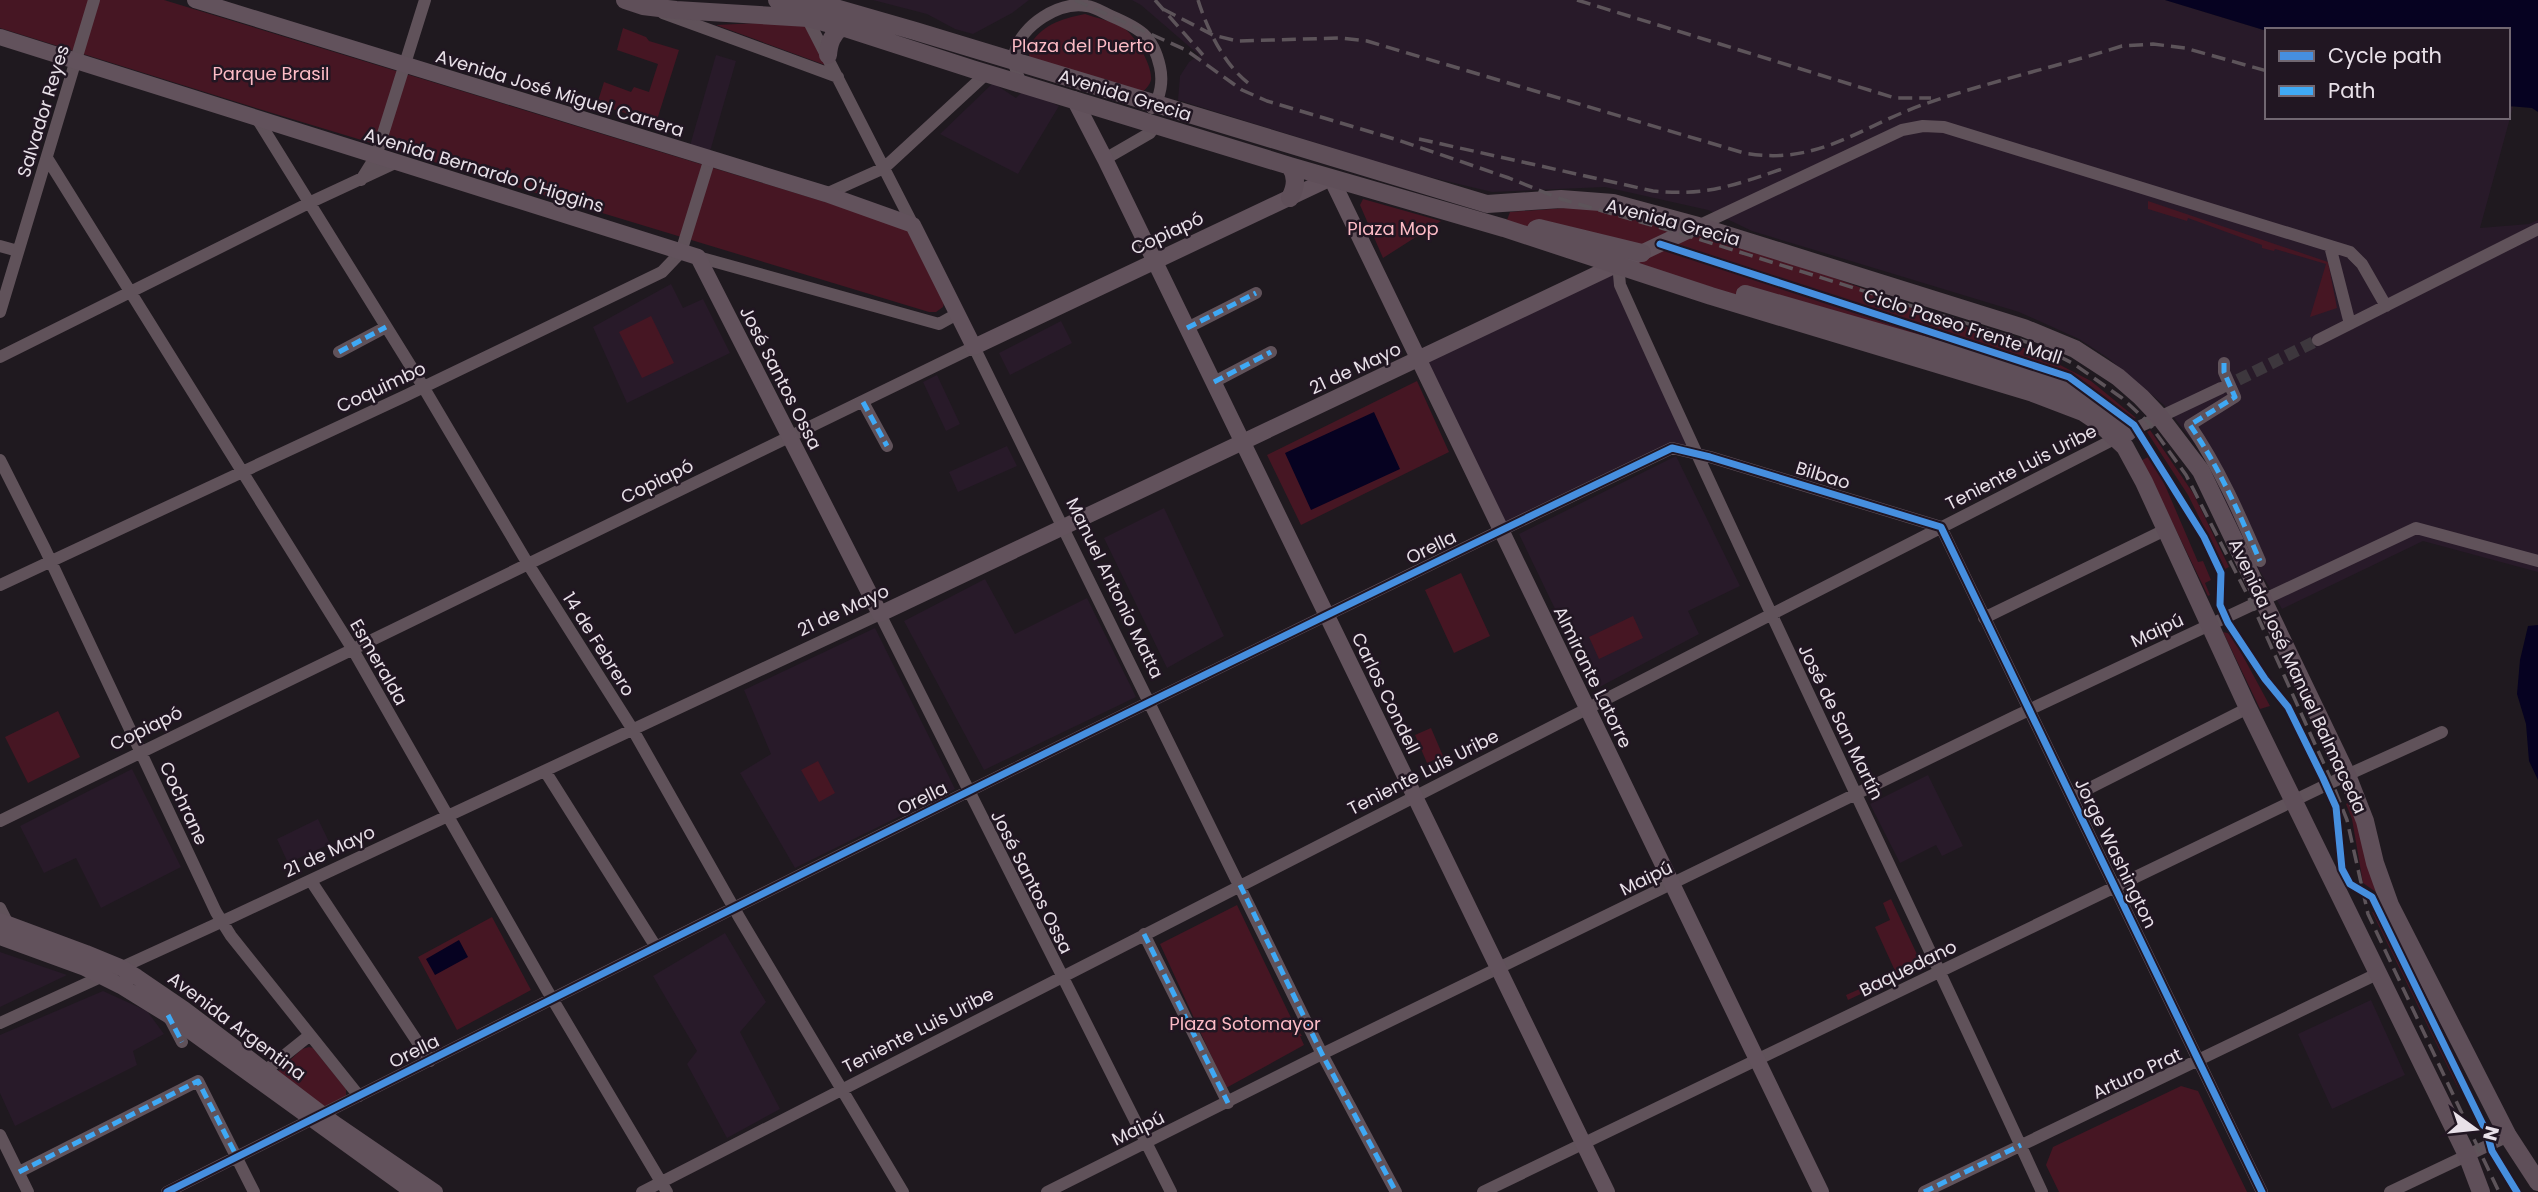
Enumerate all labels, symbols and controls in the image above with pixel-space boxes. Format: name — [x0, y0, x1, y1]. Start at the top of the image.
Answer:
legend — [2265, 28, 2510, 119]
park label: Plaza del Puerto — [1012, 33, 1154, 58]
text: Cycle path — [2328, 41, 2442, 70]
street label: Salvador Reyes — [11, 42, 75, 180]
street label: Avenida José Miguel Carrera — [433, 43, 687, 143]
park label: Parque Brasil — [212, 61, 330, 86]
street label: Avenida Grecia — [1055, 63, 1195, 127]
text: Path — [2328, 76, 2375, 105]
street label: Avenida Bernardo O'Higgins — [361, 122, 607, 218]
street label: Avenida Grecia — [1603, 192, 1743, 252]
street label: Copiapó — [1126, 205, 1208, 261]
park label: Plaza Mop — [1347, 216, 1439, 241]
street label: Ciclo Paseo Frente Mall — [1861, 282, 2065, 370]
street label: José Santos Ossa — [734, 302, 828, 454]
street label: 21 de Mayo — [1305, 336, 1405, 400]
street label: Coquimbo — [332, 355, 430, 419]
street label: Teniente Luis Uribe — [1941, 418, 2101, 516]
street label: Copiapó — [617, 453, 697, 509]
street label: Bilbao — [1793, 455, 1853, 495]
street label: Manuel Antonio Matta — [1060, 494, 1170, 682]
street label: Orella — [1402, 524, 1460, 570]
street label: Avenida José Manuel Balmaceda — [2223, 534, 2373, 818]
street label: 21 de Mayo — [793, 578, 893, 642]
street label: 14 de Febrero — [557, 587, 641, 701]
street label: Almirante Latorre — [1548, 602, 1638, 752]
street label: Maipú — [2126, 607, 2188, 653]
street label: Esmeralda — [344, 614, 414, 710]
street label: Carlos Condell — [1346, 628, 1426, 758]
street label: José de San Martín — [1792, 640, 1890, 804]
street label: Copiapó — [106, 700, 186, 756]
street label: Teniente Luis Uribe — [1343, 723, 1503, 821]
street label: Cochrane — [154, 757, 214, 849]
street label: Jorge Washington — [2069, 774, 2163, 932]
street label: Orella — [893, 775, 951, 821]
street label: José Santos Ossa — [985, 806, 1079, 958]
street label: 21 de Mayo — [279, 819, 379, 883]
street label: Maipú — [1615, 855, 1677, 901]
street label: Baquedano — [1855, 934, 1961, 1002]
street label: Avenida Argentina — [163, 966, 311, 1086]
street label: Teniente Luis Uribe — [838, 981, 998, 1079]
park label: Plaza Sotomayor — [1169, 1011, 1321, 1036]
street label: Orella — [385, 1028, 443, 1074]
street label: Arturo Prat — [2088, 1041, 2186, 1105]
north arrow — [2440, 1094, 2510, 1164]
street label: Maipú — [1107, 1105, 1169, 1151]
text: N — [2476, 1123, 2506, 1144]

